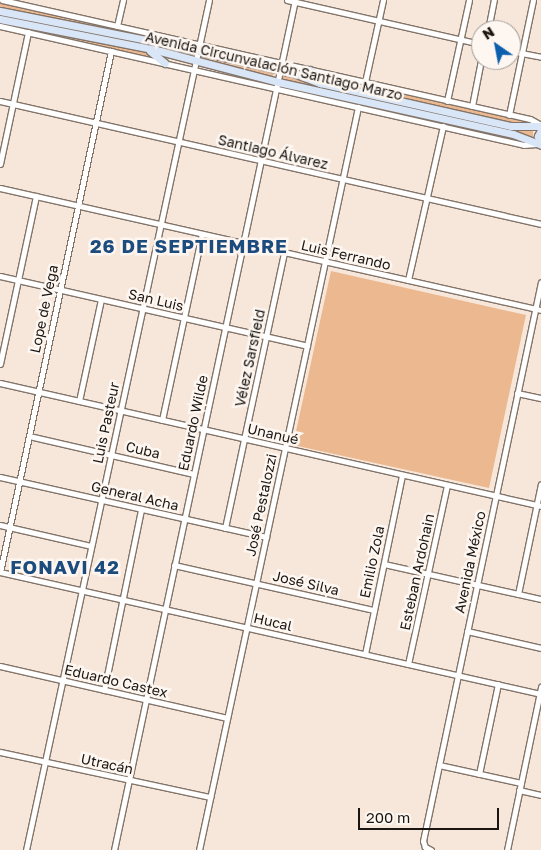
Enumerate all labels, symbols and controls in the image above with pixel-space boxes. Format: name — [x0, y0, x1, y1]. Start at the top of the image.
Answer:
north arrow — [471, 20, 521, 70]
text: N — [479, 23, 497, 43]
street label: Avenida Circunvalación Santiago Marzo — [144, 28, 404, 104]
street label: Santiago Álvarez — [216, 131, 330, 173]
district label: 26 DE SEPTIEMBRE — [88, 235, 290, 257]
street label: Luis Ferrando — [300, 237, 392, 273]
street label: Lope de Vega — [26, 263, 62, 355]
street label: San Luis — [127, 285, 185, 315]
street label: Vélez Sarsfield — [231, 308, 269, 408]
street label: Eduardo Wilde — [175, 374, 211, 472]
street label: Luis Pasteur — [89, 381, 123, 465]
street label: Unanué — [246, 420, 300, 448]
street label: Cuba — [124, 438, 162, 462]
street label: José Pestalozzi — [242, 452, 280, 558]
street label: General Acha — [90, 478, 180, 514]
street label: Avenida México — [451, 509, 489, 615]
street label: Esteban Ardohain — [396, 512, 438, 632]
street label: Emilio Zola — [356, 524, 388, 600]
district label: FONAVI 42 — [9, 556, 121, 578]
street label: José Silva — [271, 567, 341, 599]
street label: Hucal — [252, 609, 294, 635]
street label: Eduardo Castex — [63, 661, 169, 701]
street label: Utracán — [79, 750, 135, 778]
scale bar — [361, 798, 502, 830]
text: 200 m — [366, 808, 410, 826]

